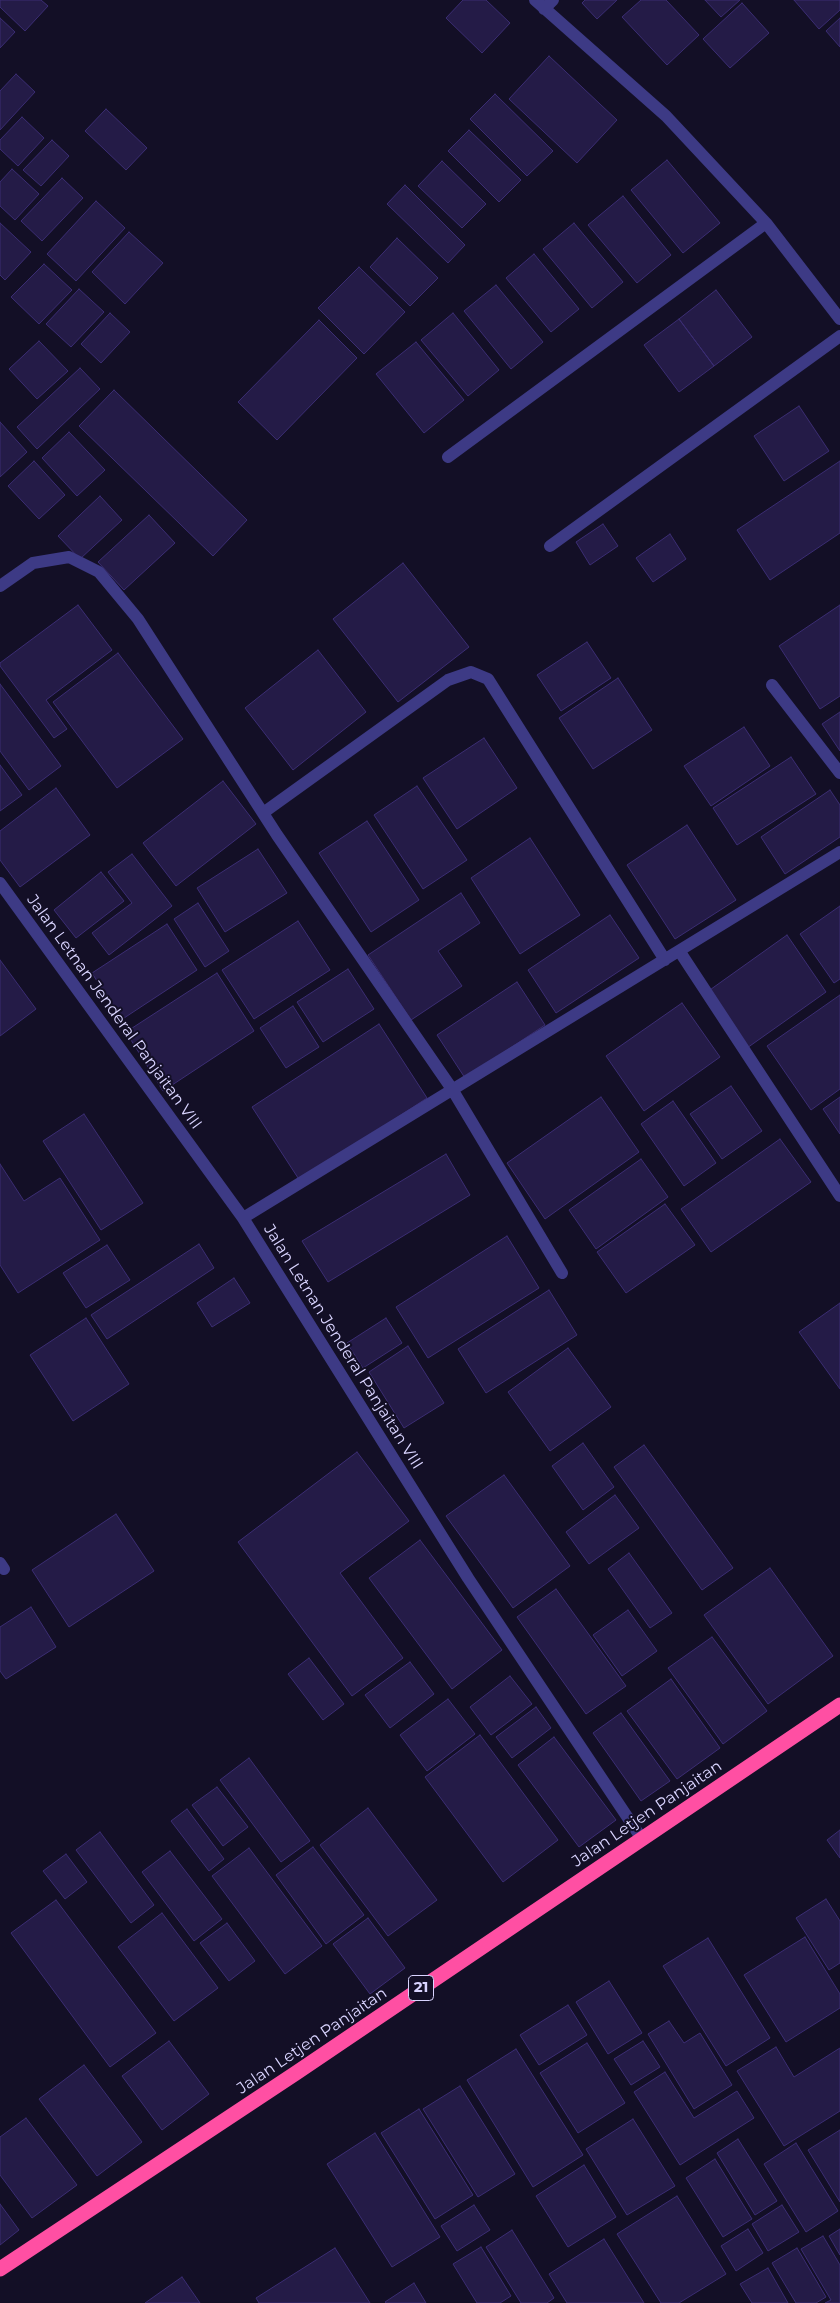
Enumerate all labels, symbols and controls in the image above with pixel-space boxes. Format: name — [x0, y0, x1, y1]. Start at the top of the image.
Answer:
street label: Jalan Letnan Jenderal Panjaitan VIII — [22, 891, 206, 1133]
street label: Jalan Letnan Jenderal Panjaitan VIII — [259, 1221, 427, 1473]
street label: Jalan Letjen Panjaitan — [568, 1757, 726, 1871]
road number: 21 — [408, 1976, 434, 2000]
street label: Jalan Letjen Panjaitan — [233, 1984, 391, 2098]

